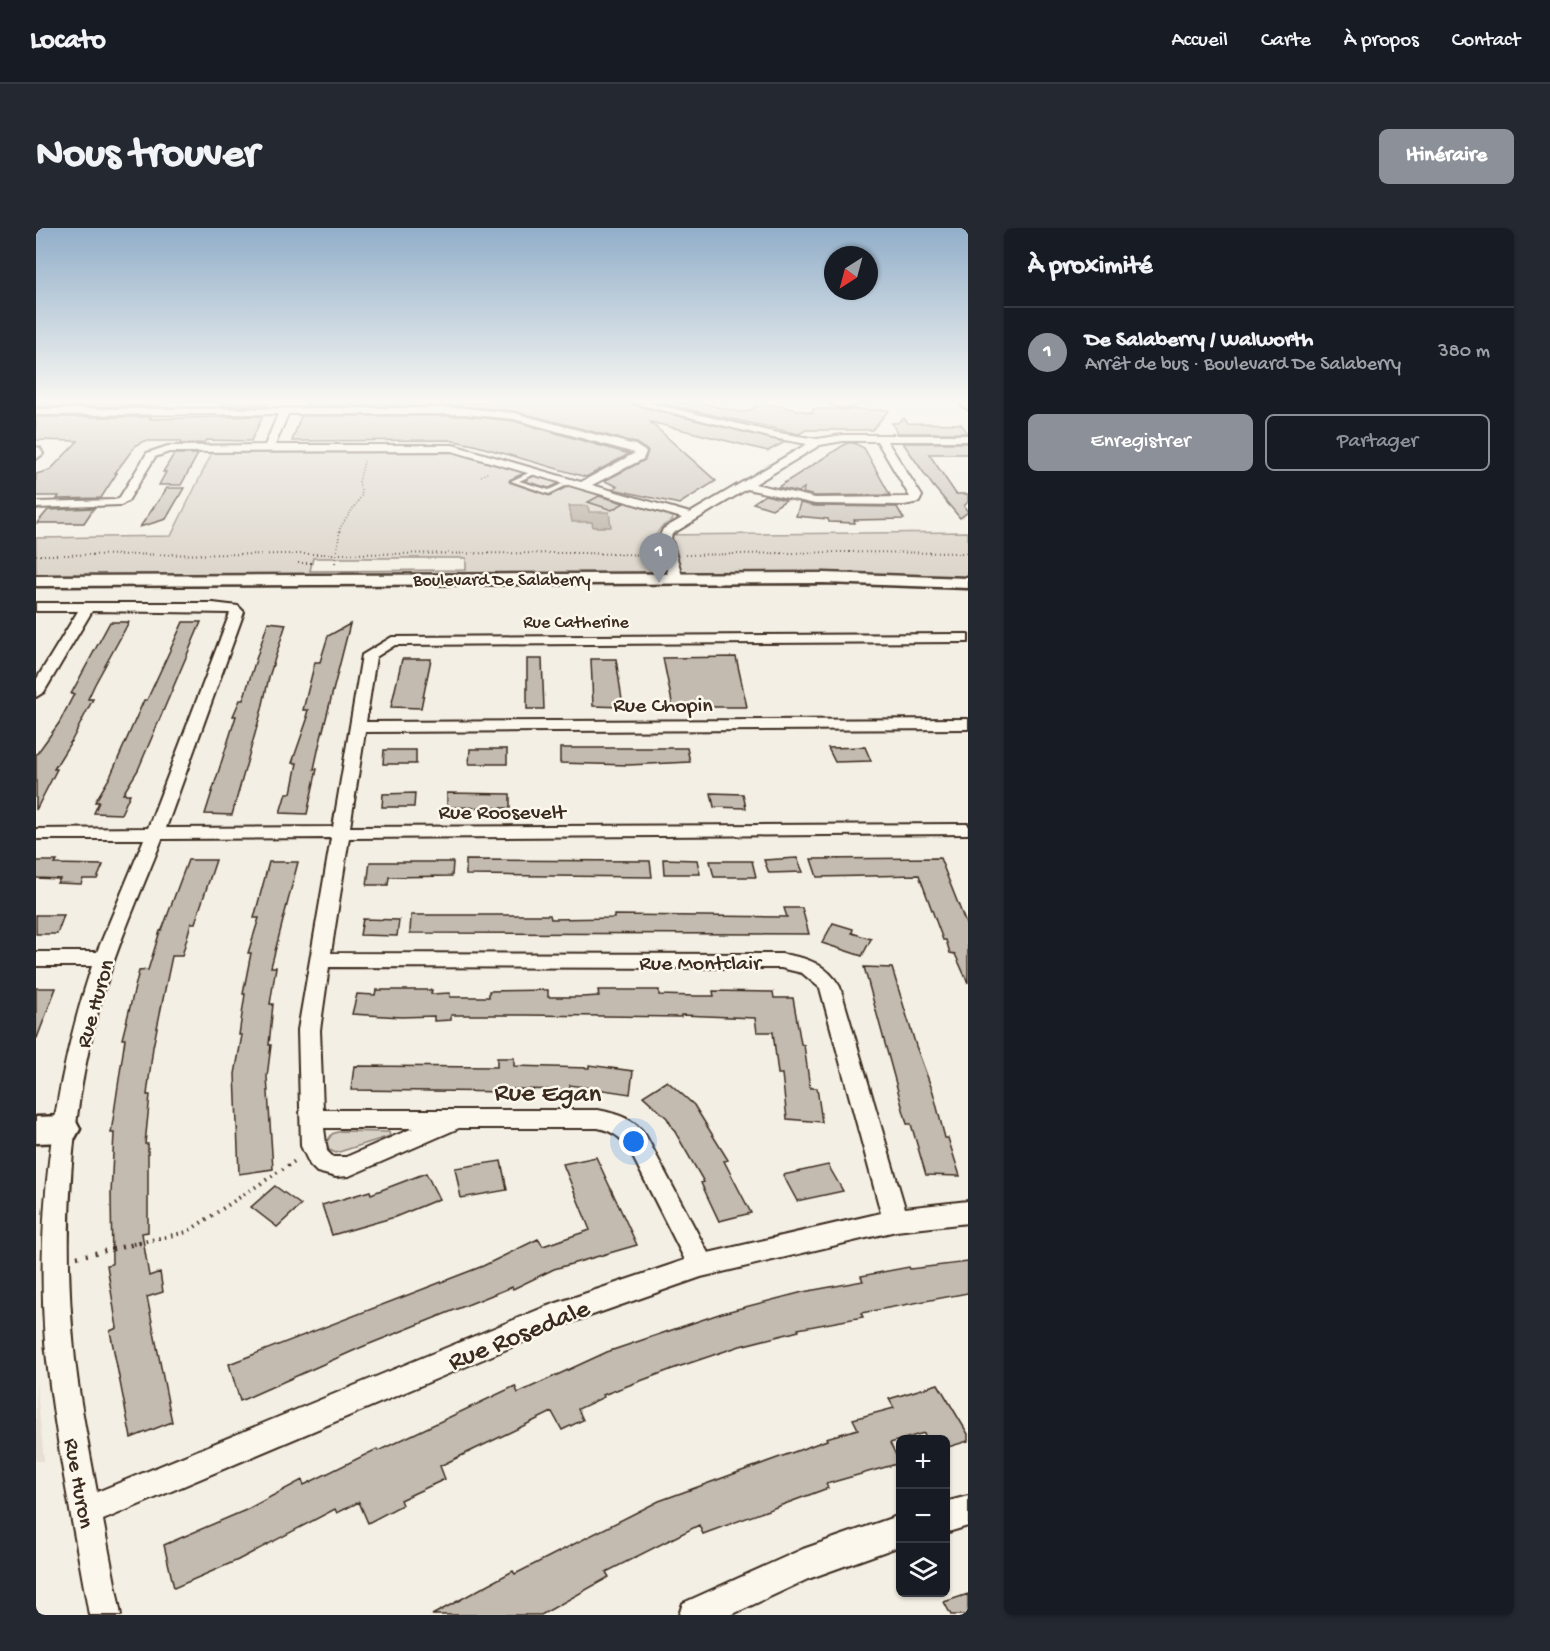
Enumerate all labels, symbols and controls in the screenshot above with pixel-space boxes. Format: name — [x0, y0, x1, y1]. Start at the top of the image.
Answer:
text: Locato — [30, 25, 106, 58]
text: Accueil — [1171, 29, 1228, 54]
text: Carte — [1261, 29, 1311, 54]
text: À propos — [1344, 29, 1419, 54]
text: Contact — [1452, 29, 1520, 54]
button: Itinéraire — [1379, 129, 1514, 184]
text: Nous trouver — [36, 132, 259, 181]
north arrow — [824, 246, 878, 300]
text: À proximité — [1028, 252, 1152, 283]
text: De Salaberry / Walworth — [1085, 328, 1313, 354]
text: 1 — [1043, 341, 1052, 364]
text: 380 m — [1438, 341, 1490, 364]
text: Arrêt de bus · Boulevard De Salaberry — [1085, 354, 1401, 377]
button: Enregistrer — [1028, 414, 1253, 471]
button: Partager — [1265, 414, 1490, 471]
pin: 1 — [640, 534, 678, 583]
street label: Boulevard De Salaberry — [412, 571, 591, 592]
street label: Rue Catherine — [523, 613, 630, 634]
street label: Rue Chopin — [613, 694, 713, 720]
street label: Rue Roosevelt — [438, 801, 568, 827]
street label: Rue Montclair — [639, 952, 763, 978]
street label: Rue Huron — [72, 956, 122, 1051]
street label: Rue Egan — [494, 1078, 602, 1112]
your location — [619, 1127, 648, 1156]
street label: Rue Rosedale — [444, 1293, 596, 1380]
map controls — [896, 1435, 950, 1597]
button: + — [896, 1435, 950, 1489]
street label: Rue Huron — [56, 1437, 98, 1531]
button: − — [896, 1489, 950, 1543]
button: layers — [896, 1543, 950, 1597]

